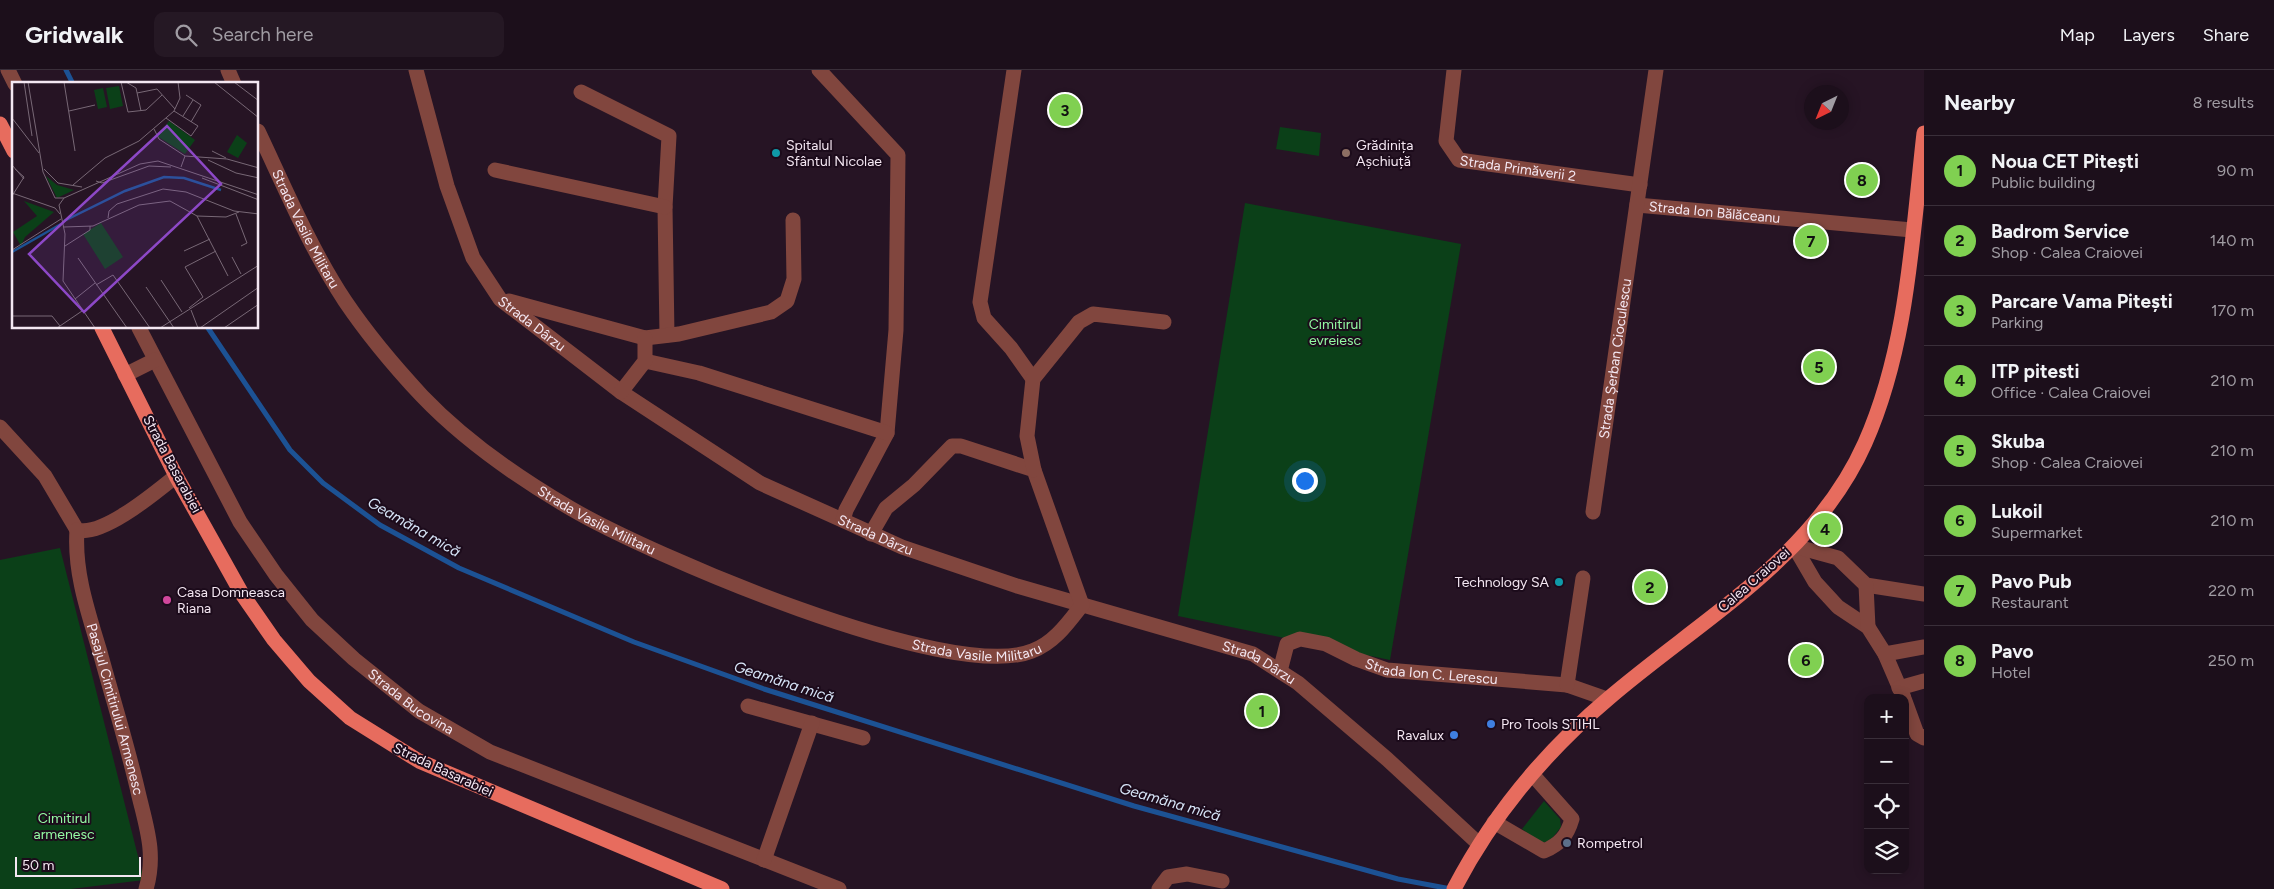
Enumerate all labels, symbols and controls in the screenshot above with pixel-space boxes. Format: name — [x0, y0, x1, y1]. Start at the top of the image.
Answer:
search box — [154, 12, 504, 57]
text: Gridwalk — [25, 20, 124, 49]
icon: search — [172, 21, 200, 49]
text: Search here — [212, 23, 313, 46]
text: Map — [2060, 24, 2095, 46]
text: Layers — [2123, 24, 2175, 46]
text: Share — [2203, 24, 2249, 46]
inset map — [12, 82, 259, 329]
north arrow — [1804, 85, 1849, 130]
text: Nearby — [1944, 90, 2015, 115]
pin: 3 — [1049, 91, 1081, 129]
text: 8 results — [2193, 93, 2254, 112]
place label: Spitalul Sfântul Nicolae — [786, 137, 882, 170]
place label: Grădinița Așchiuță — [1356, 137, 1413, 170]
marker: Spitalul Sfântul Nicolae — [770, 147, 782, 159]
marker: Grădinița Așchiuță — [1340, 147, 1352, 159]
text: Noua CET Pitești — [1991, 150, 2139, 173]
street label: Strada Primăverii 2 — [1459, 152, 1577, 185]
pin: 8 — [1846, 161, 1878, 199]
text: 1 — [1957, 161, 1963, 180]
text: 90 m — [2217, 161, 2254, 180]
street label: Strada Vasile Militaru — [268, 167, 343, 292]
text: Public building — [1991, 173, 2095, 192]
street label: Strada Ion Bălăceanu — [1648, 198, 1781, 226]
text: Badrom Service — [1991, 220, 2129, 243]
pin: 7 — [1795, 222, 1827, 260]
text: 2 — [1955, 231, 1965, 250]
text: 140 m — [2210, 231, 2254, 250]
text: Shop · Calea Craiovei — [1991, 243, 2143, 262]
street label: Strada Șerban Cioculescu — [1595, 277, 1635, 440]
text: Parcare Vama Pitești — [1991, 290, 2173, 313]
street label: Strada Dârzu — [495, 292, 569, 355]
text: 3 — [1956, 301, 1964, 320]
text: 170 m — [2211, 301, 2254, 320]
text: Parking — [1991, 313, 2043, 332]
park label: Cimitirul evreiesc — [1309, 316, 1361, 349]
pin: 5 — [1803, 348, 1835, 386]
text: ITP pitesti — [1991, 360, 2079, 383]
text: 4 — [1955, 371, 1965, 390]
text: 210 m — [2211, 371, 2254, 390]
text: Office · Calea Craiovei — [1991, 383, 2151, 402]
street label: Strada Basarabiei — [139, 412, 205, 516]
text: Skuba — [1991, 430, 2045, 453]
text: 5 — [1955, 441, 1965, 460]
text: 210 m — [2211, 441, 2254, 460]
text: Shop · Calea Craiovei — [1991, 453, 2143, 472]
your location — [1292, 468, 1318, 494]
street label: Strada Vasile Militaru — [534, 482, 658, 558]
water label: Geamăna mică — [364, 493, 464, 561]
text: Lukoil — [1991, 500, 2042, 523]
pin: 4 — [1809, 510, 1841, 548]
street label: Strada Dârzu — [835, 511, 915, 559]
text: 6 — [1955, 511, 1965, 530]
text: 210 m — [2211, 511, 2254, 530]
text: Supermarket — [1991, 523, 2083, 542]
street label: Calea Craiovei — [1715, 544, 1793, 616]
pin: 2 — [1634, 568, 1666, 606]
text: Pavo Pub — [1991, 570, 2071, 593]
place label: Technology SA — [1455, 574, 1550, 591]
marker: Technology SA — [1553, 576, 1565, 588]
text: 7 — [1956, 581, 1964, 600]
text: 220 m — [2208, 581, 2254, 600]
place label: Casa Domneasca Riana — [177, 584, 285, 617]
text: Restaurant — [1991, 593, 2069, 612]
marker: Casa Domneasca Riana — [161, 594, 173, 606]
street label: Pasajul Cimitirului Armenesc — [83, 621, 147, 797]
street label: Strada Vasile Militaru — [910, 635, 1044, 665]
street label: Strada Dârzu — [1220, 637, 1299, 688]
text: Pavo — [1991, 640, 2033, 663]
pin: 6 — [1790, 641, 1822, 679]
text: 8 — [1955, 651, 1965, 670]
text: 250 m — [2208, 651, 2254, 670]
street label: Strada Ion C. Lerescu — [1363, 654, 1498, 688]
water label: Geamăna mică — [732, 657, 836, 707]
text: Hotel — [1991, 663, 2031, 682]
street label: Strada Bucovina — [365, 665, 457, 738]
pin: 1 — [1246, 692, 1278, 730]
map controls — [1864, 694, 1909, 874]
button: + — [1864, 694, 1909, 739]
place label: Pro Tools STIHL — [1501, 716, 1600, 733]
marker: Pro Tools STIHL — [1485, 718, 1497, 730]
place label: Ravalux — [1396, 727, 1444, 744]
marker: Ravalux — [1448, 729, 1460, 741]
street label: Strada Basarabiei — [390, 739, 496, 801]
button: − — [1864, 739, 1909, 784]
water label: Geamăna mică — [1118, 779, 1223, 825]
button: locate — [1864, 784, 1909, 829]
park label: Cimitirul armenesc — [34, 810, 95, 843]
button: layers — [1864, 829, 1909, 874]
place label: Rompetrol — [1577, 835, 1643, 852]
marker: Rompetrol — [1561, 837, 1573, 849]
scale bar — [15, 854, 141, 877]
text: 50 m — [22, 857, 54, 874]

